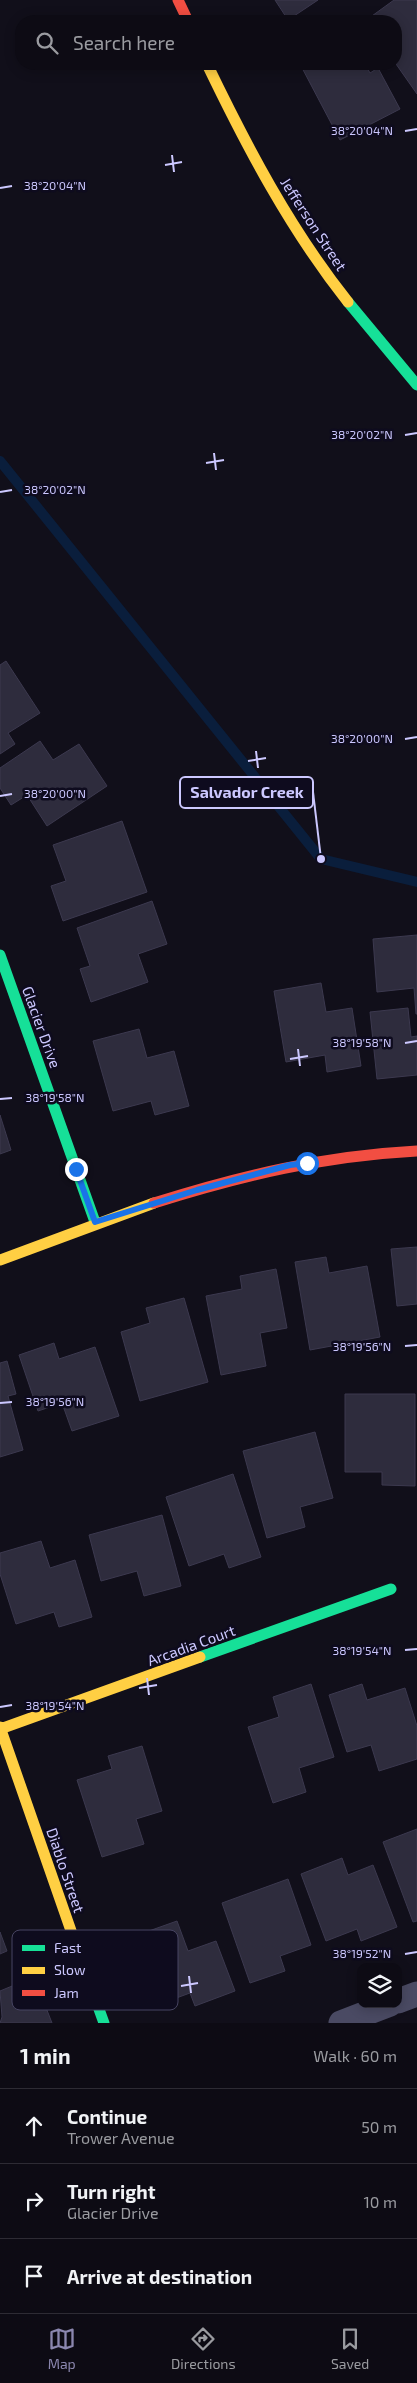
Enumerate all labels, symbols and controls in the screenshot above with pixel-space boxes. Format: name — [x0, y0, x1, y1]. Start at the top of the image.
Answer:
search box — [15, 15, 402, 70]
icon: search — [33, 29, 61, 57]
text: Search here — [73, 31, 175, 54]
text: 38°20'04"N — [331, 123, 393, 137]
street label: Jefferson Street — [277, 174, 351, 274]
text: 38°20'04"N — [24, 178, 86, 192]
text: 38°20'02"N — [331, 427, 393, 441]
text: 38°20'02"N — [24, 482, 86, 496]
text: 38°20'00"N — [331, 731, 393, 745]
callout: Salvador Creek — [180, 777, 313, 808]
text: Salvador Creek — [190, 782, 304, 801]
text: 38°20'00"N — [24, 786, 86, 800]
street label: Glacier Drive — [19, 984, 65, 1070]
text: 38°19'58"N — [333, 1035, 391, 1049]
text: 38°19'58"N — [26, 1090, 84, 1104]
route start — [296, 1152, 319, 1175]
route end — [65, 1158, 88, 1181]
text: 38°19'56"N — [333, 1339, 391, 1353]
text: 38°19'56"N — [26, 1394, 84, 1408]
street label: Arcadia Court — [145, 1621, 238, 1669]
text: 38°19'54"N — [333, 1643, 391, 1657]
text: 38°19'54"N — [26, 1698, 84, 1712]
street label: Diablo Street — [43, 1825, 89, 1915]
legend — [12, 1930, 178, 2010]
text: Fast — [54, 1939, 81, 1956]
text: 38°19'52"N — [333, 1946, 391, 1960]
text: Slow — [54, 1961, 86, 1978]
map controls — [357, 1963, 402, 2008]
button: layers — [357, 1963, 402, 2008]
text: Jam — [54, 1984, 79, 2001]
text: 1 min — [20, 2043, 71, 2068]
text: Walk · 60 m — [313, 2046, 397, 2065]
text: Continue — [67, 2105, 147, 2128]
icon: ahead — [20, 2112, 48, 2140]
text: 50 m — [361, 2117, 397, 2136]
text: Trower Avenue — [67, 2128, 175, 2147]
text: Turn right — [67, 2180, 155, 2203]
icon: right — [20, 2187, 48, 2215]
text: 10 m — [363, 2192, 397, 2211]
text: Glacier Drive — [67, 2203, 159, 2222]
icon: arrive — [20, 2262, 48, 2290]
text: Arrive at destination — [67, 2265, 252, 2288]
tab: Map — [48, 2325, 76, 2372]
tab: Directions — [171, 2325, 236, 2372]
tab: Saved — [331, 2325, 369, 2372]

